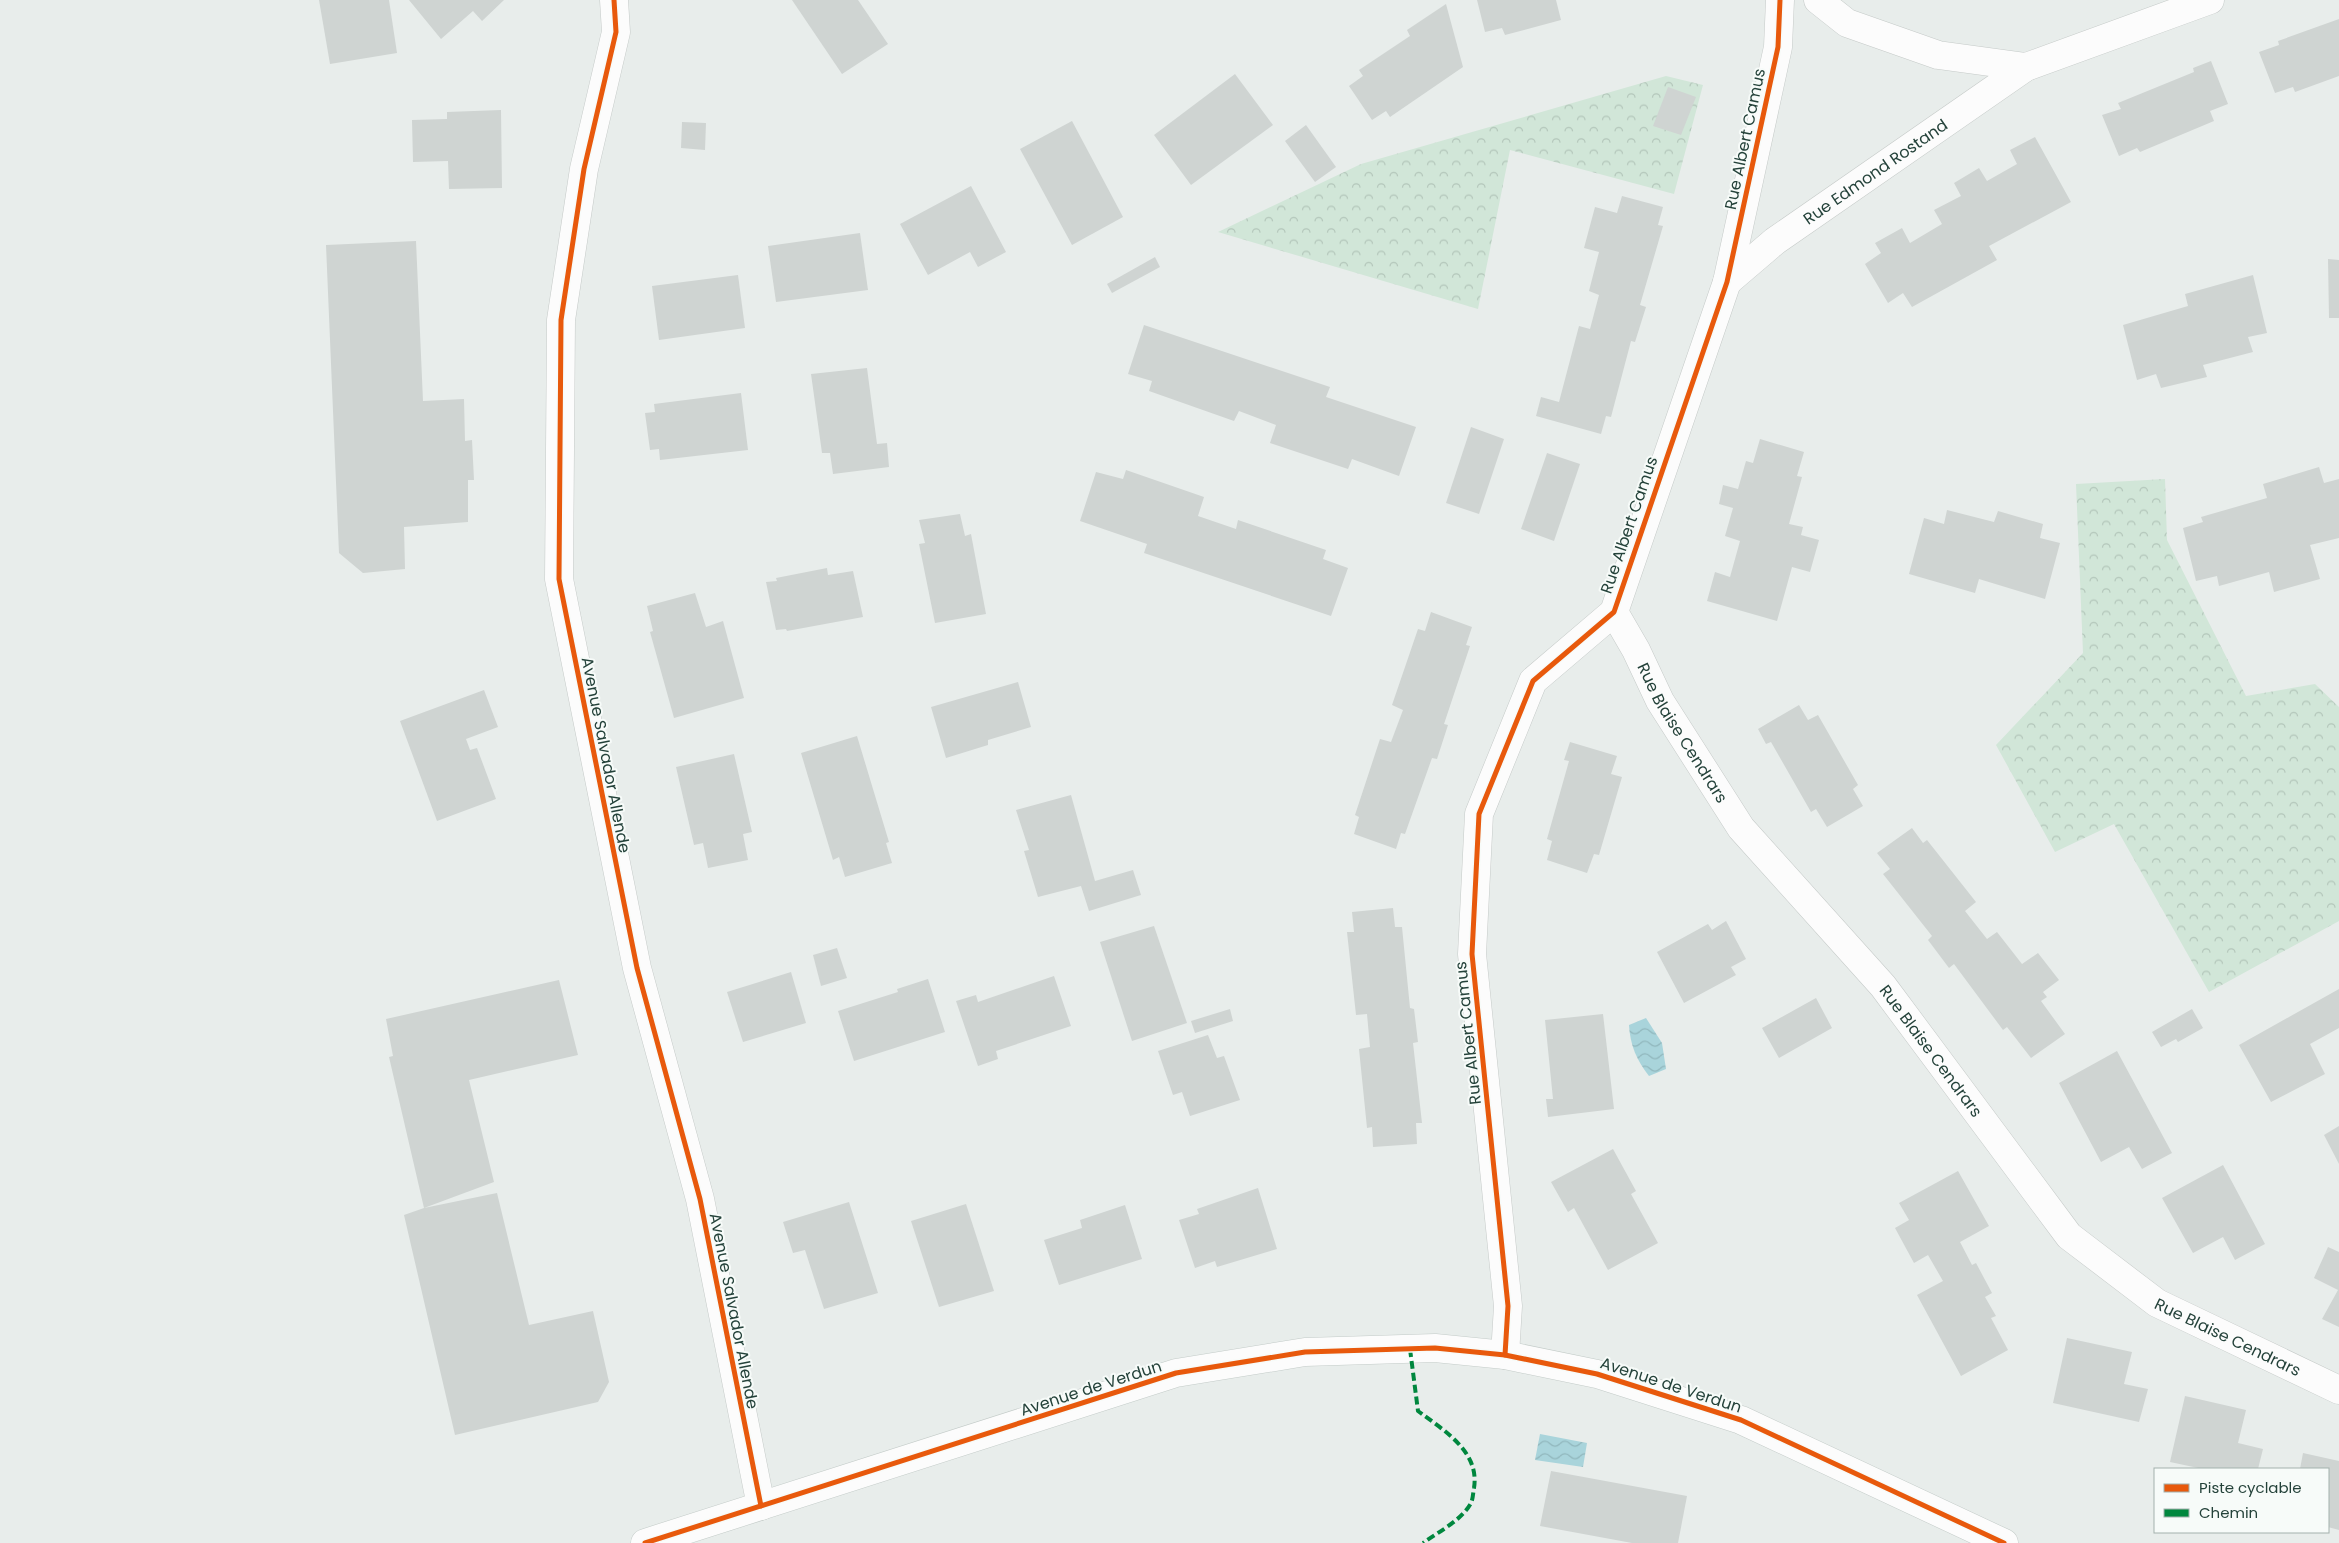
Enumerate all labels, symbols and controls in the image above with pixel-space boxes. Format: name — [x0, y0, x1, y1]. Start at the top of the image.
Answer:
street label: Rue Albert Camus — [1719, 66, 1771, 212]
street label: Rue Edmond Rostand — [1798, 113, 1952, 230]
street label: Rue Albert Camus — [1595, 453, 1663, 597]
street label: Avenue Salvador Allende — [576, 655, 636, 855]
street label: Rue Blaise Cendrars — [1632, 659, 1733, 807]
street label: Rue Albert Camus — [1449, 960, 1487, 1106]
street label: Rue Blaise Cendrars — [1874, 980, 1988, 1122]
street label: Avenue Salvador Allende — [704, 1211, 764, 1411]
street label: Rue Blaise Cendrars — [2151, 1292, 2305, 1382]
street label: Avenue de Verdun — [1597, 1351, 1745, 1419]
street label: Avenue de Verdun — [1017, 1354, 1165, 1422]
legend — [2154, 1468, 2329, 1533]
text: Piste cyclable — [2199, 1477, 2302, 1498]
text: Chemin — [2199, 1502, 2258, 1523]

